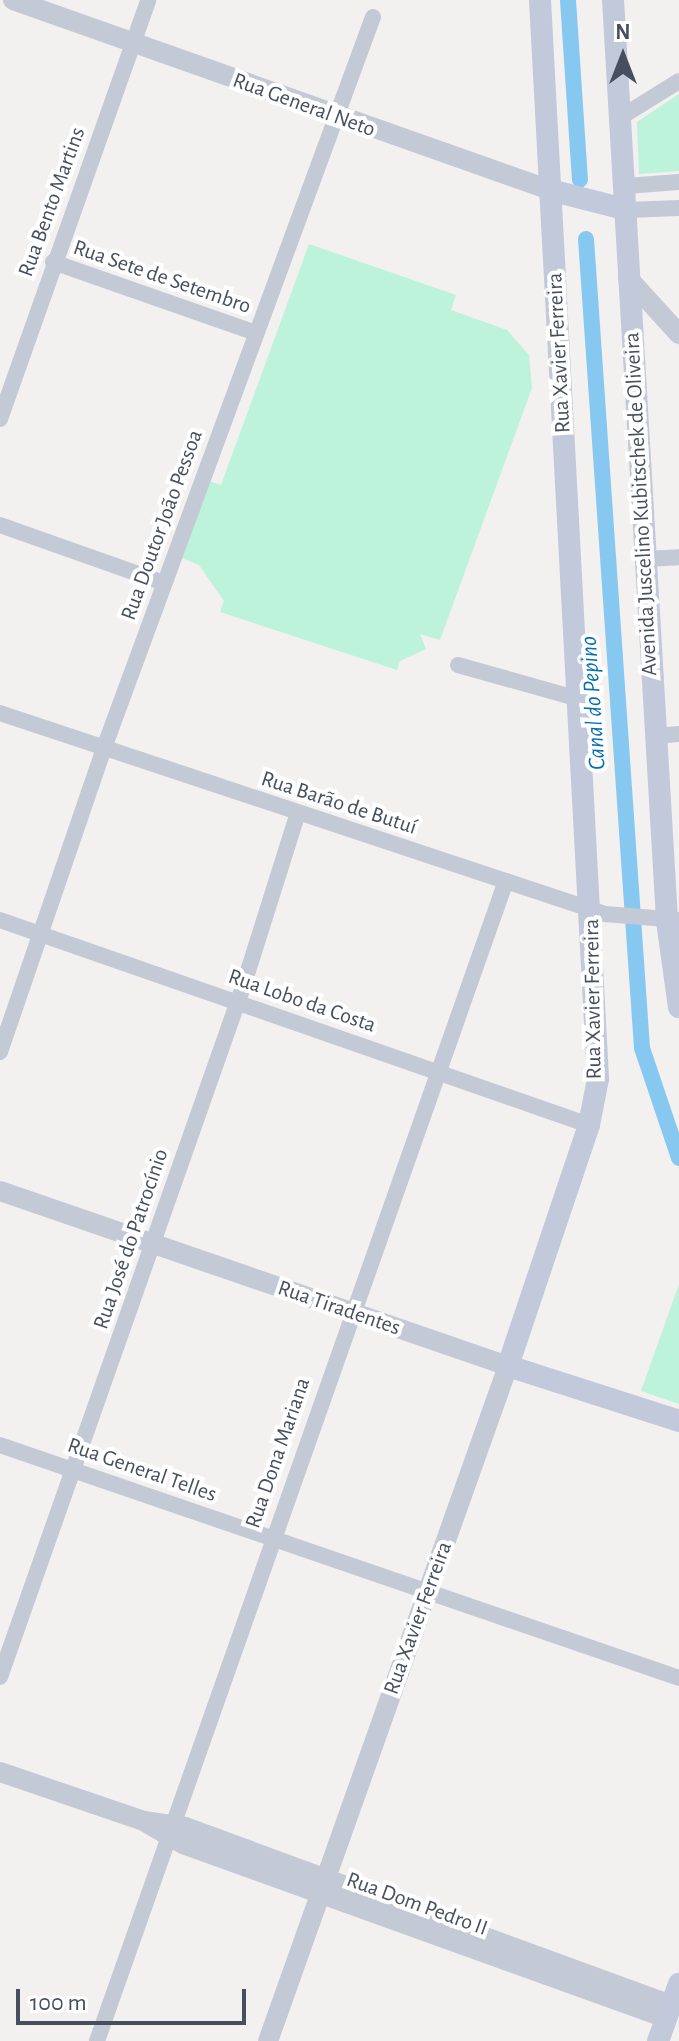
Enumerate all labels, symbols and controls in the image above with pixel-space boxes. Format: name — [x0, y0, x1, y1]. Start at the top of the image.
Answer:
north arrow — [583, 16, 663, 96]
text: N — [615, 21, 631, 43]
street label: Rua General Neto — [229, 67, 379, 143]
street label: Rua Bento Martins — [13, 124, 91, 280]
street label: Rua Sete de Setembro — [70, 234, 254, 320]
street label: Rua Xavier Ferreira — [542, 272, 576, 434]
street label: Avenida Juscelino Kubitschek de Oliveira — [619, 331, 663, 677]
street label: Rua Doutor João Pessoa — [115, 426, 209, 624]
water label: Canal do Pepino — [575, 635, 613, 771]
street label: Rua Barão de Butuí — [258, 765, 420, 841]
street label: Rua Xavier Ferreira — [578, 918, 608, 1080]
street label: Rua Lobo da Costa — [225, 963, 379, 1039]
street label: Rua José do Patrocínio — [88, 1145, 174, 1333]
street label: Rua Tiradentes — [274, 1275, 404, 1341]
street label: Rua Dona Mariana — [240, 1374, 316, 1532]
street label: Rua General Telles — [64, 1432, 220, 1508]
street label: Rua Xavier Ferreira — [378, 1538, 458, 1698]
street label: Rua Dom Pedro II — [343, 1866, 491, 1942]
scale bar — [20, 1973, 250, 2023]
text: 100 m — [30, 1991, 87, 2015]

